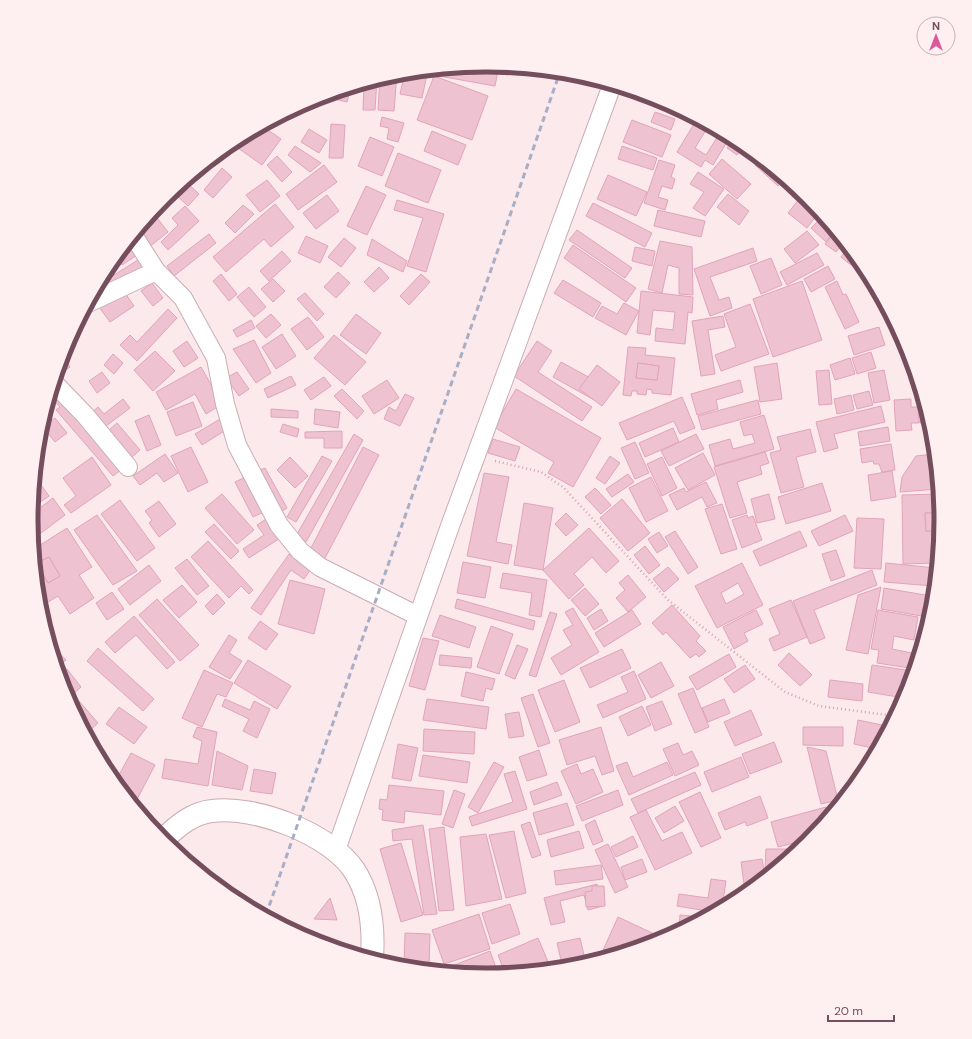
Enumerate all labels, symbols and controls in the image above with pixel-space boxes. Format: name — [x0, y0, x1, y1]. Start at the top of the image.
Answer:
north arrow — [916, 16, 956, 56]
text: N — [932, 19, 940, 33]
scale bar — [828, 997, 894, 1023]
text: 20 m — [834, 1003, 863, 1019]

